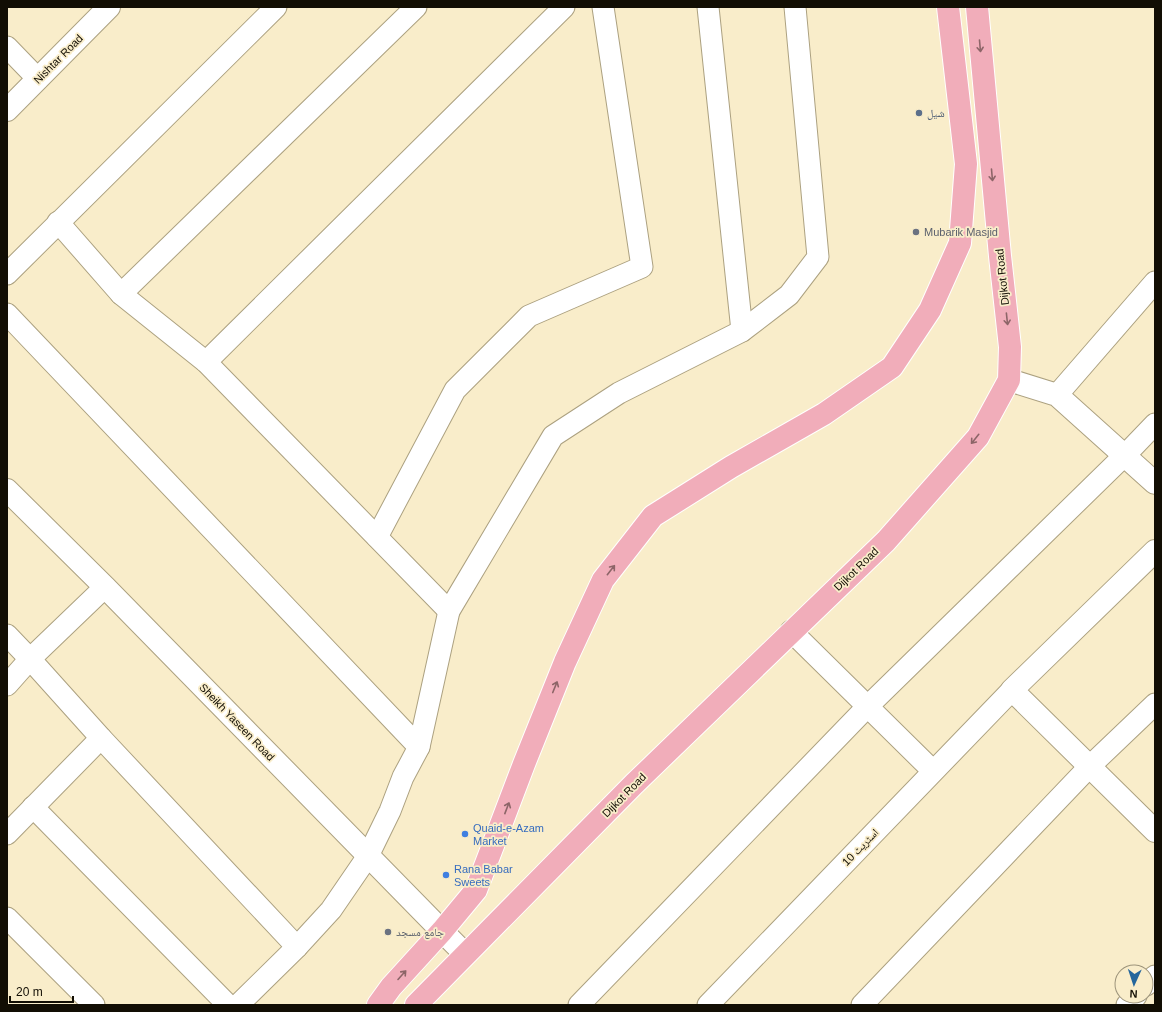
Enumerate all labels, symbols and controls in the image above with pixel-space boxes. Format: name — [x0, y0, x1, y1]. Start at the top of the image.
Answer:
street label: Nishtar Road — [31, 32, 85, 86]
one-way arrow — [977, 39, 984, 52]
place label: شیل — [927, 107, 945, 120]
marker: شیل — [914, 108, 924, 118]
one-way arrow — [989, 168, 996, 181]
place label: Mubarik Masjid — [924, 226, 998, 238]
marker: Mubarik Masjid — [911, 227, 921, 237]
street label: Dijkot Road — [993, 248, 1011, 306]
one-way arrow — [1003, 312, 1010, 325]
one-way arrow — [971, 434, 980, 445]
street label: Dijkot Road — [831, 545, 881, 593]
one-way arrow — [606, 565, 615, 576]
street label: Sheikh Yaseen Road — [197, 681, 277, 763]
one-way arrow — [551, 681, 559, 693]
street label: Dijkot Road — [600, 771, 648, 819]
one-way arrow — [503, 802, 511, 814]
place label: Quaid-e-Azam Market — [473, 822, 544, 847]
street label: اسٹریٹ 10 — [840, 826, 881, 868]
marker: Quaid-e-Azam Market — [460, 829, 470, 839]
place label: Rana Babar Sweets — [454, 863, 513, 888]
marker: Rana Babar Sweets — [441, 870, 451, 880]
place label: جامع مسجد — [396, 926, 444, 939]
marker: جامع مسجد — [383, 927, 393, 937]
north arrow — [1114, 964, 1154, 1004]
one-way arrow — [398, 970, 407, 980]
scale bar — [10, 978, 73, 1004]
text: 20 m — [16, 985, 43, 999]
text: N — [1129, 988, 1138, 1000]

